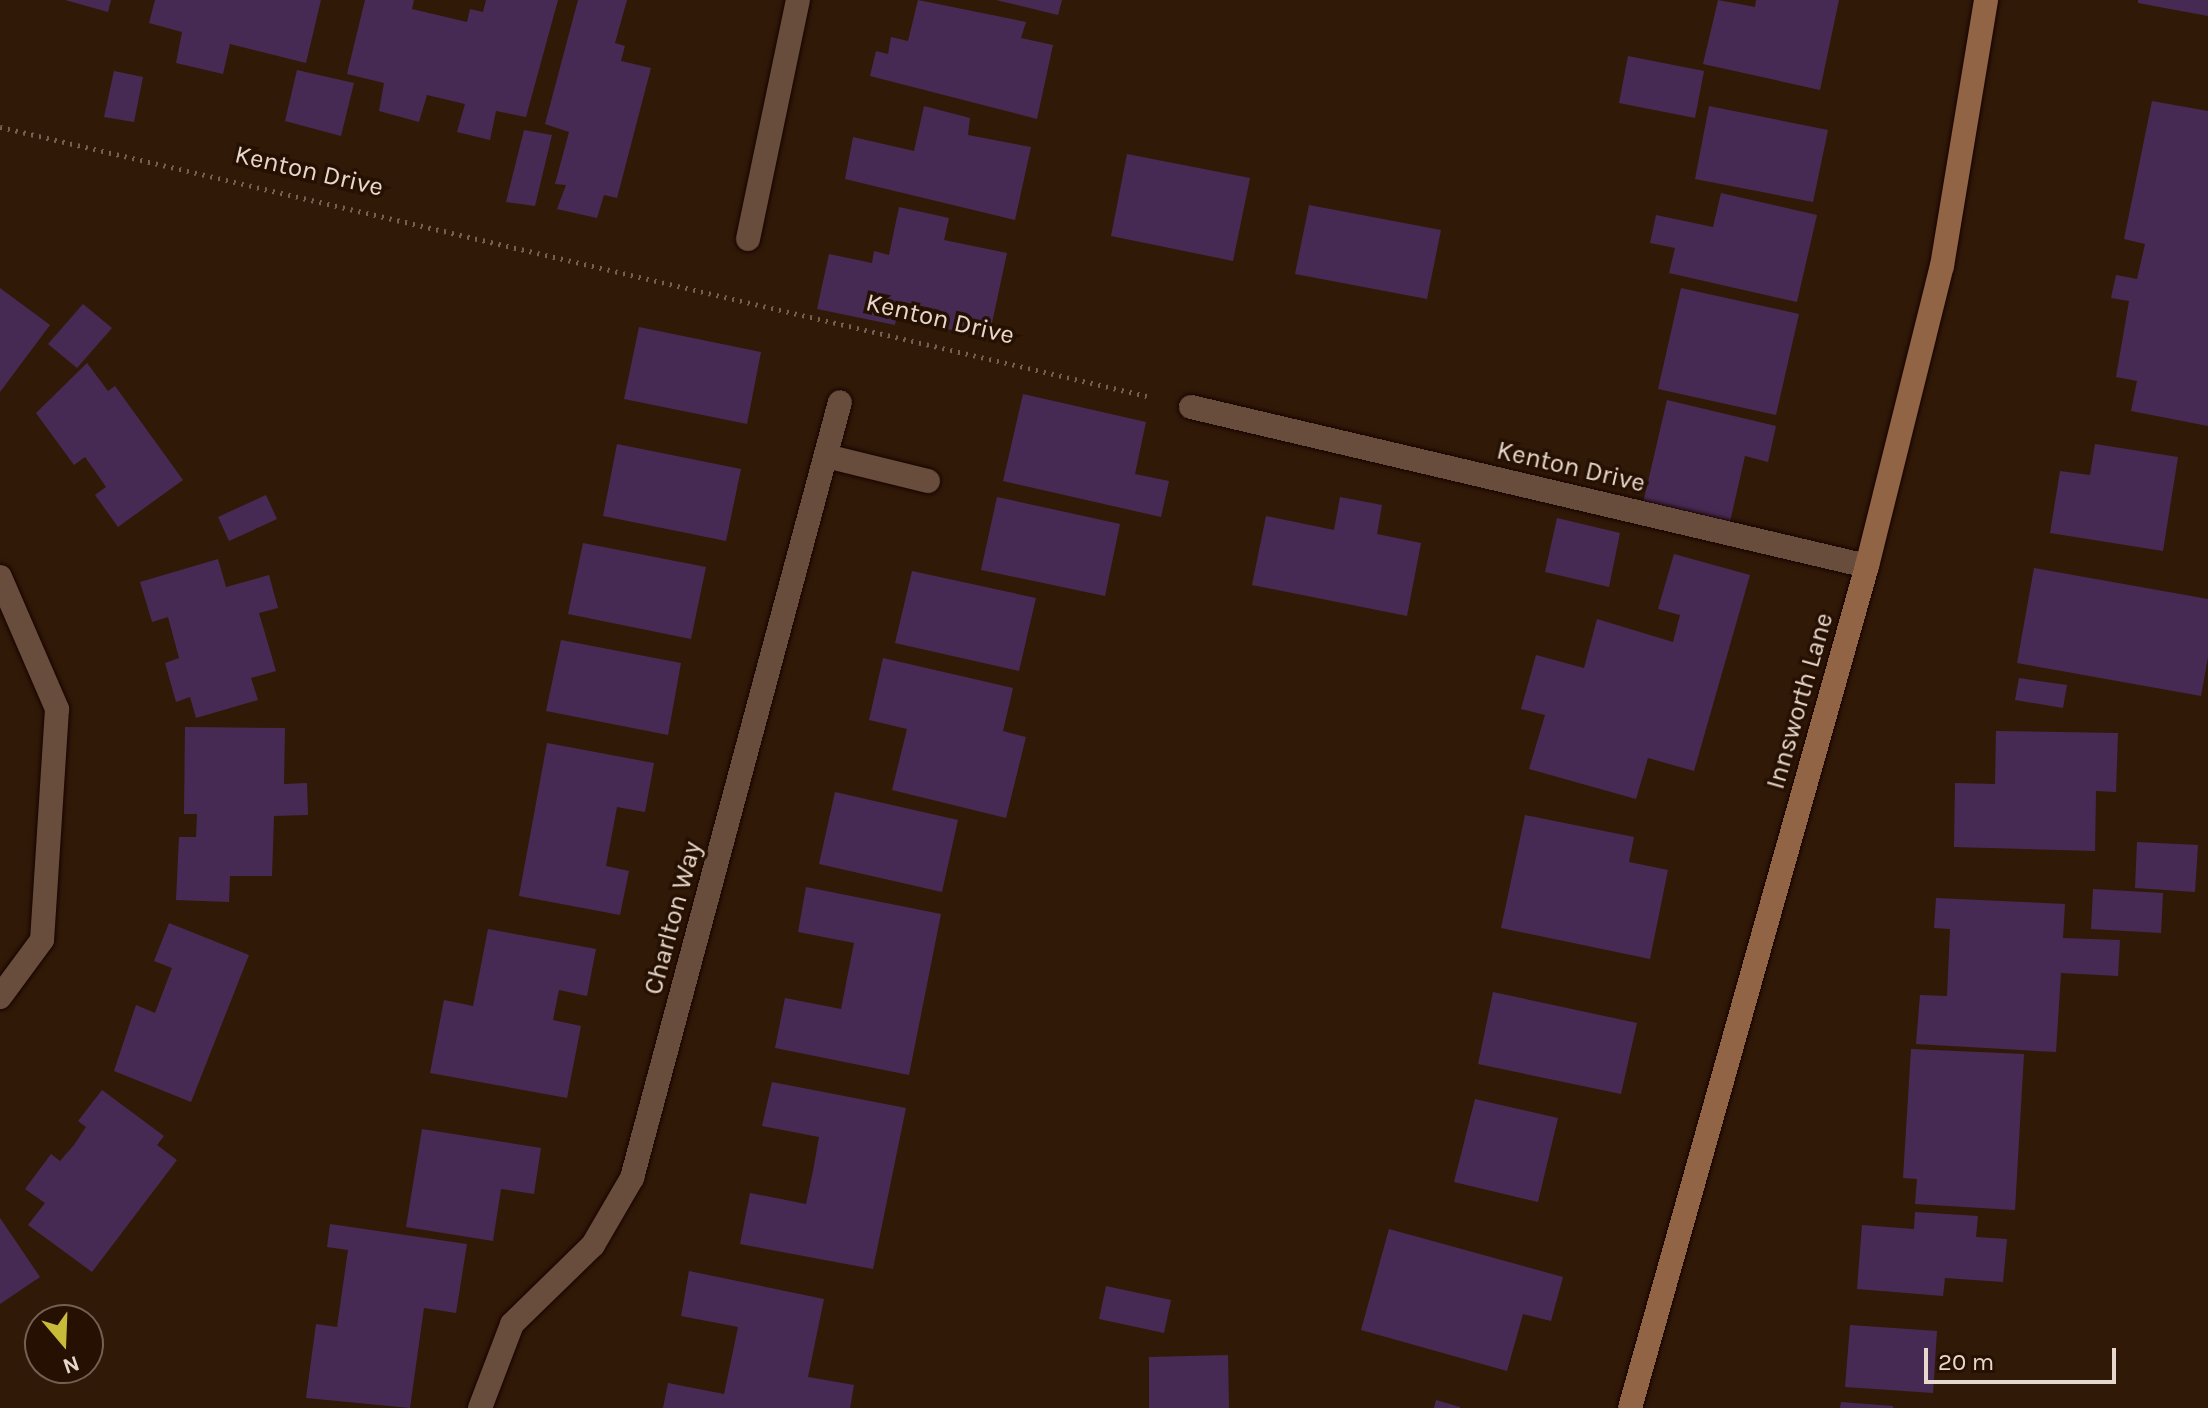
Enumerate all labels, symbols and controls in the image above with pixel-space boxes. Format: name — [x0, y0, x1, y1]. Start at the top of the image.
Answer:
street label: Kenton Drive — [232, 139, 386, 203]
street label: Kenton Drive — [863, 287, 1017, 351]
street label: Kenton Drive — [1494, 435, 1648, 499]
street label: Innsworth Lane — [1760, 609, 1840, 793]
street label: Charlton Way — [638, 838, 708, 998]
north arrow — [24, 1304, 104, 1384]
scale bar — [1928, 1332, 2120, 1382]
text: 20 m — [1938, 1348, 1994, 1376]
text: N — [59, 1350, 83, 1380]

